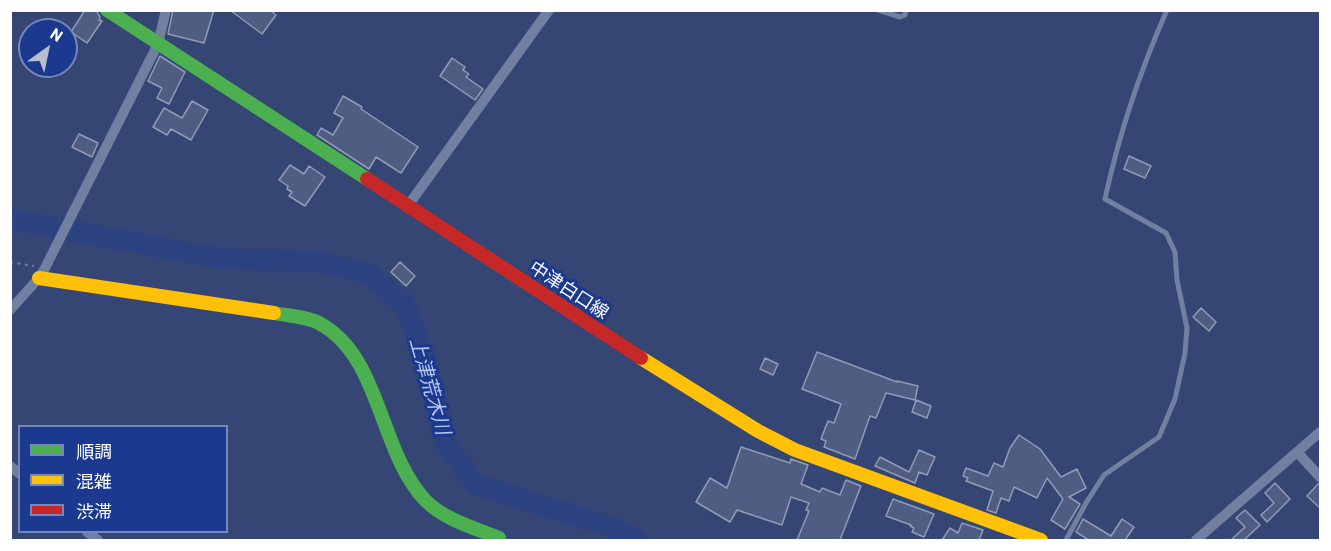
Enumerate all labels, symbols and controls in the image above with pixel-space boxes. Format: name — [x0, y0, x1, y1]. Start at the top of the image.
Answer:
north arrow — [18, 18, 78, 78]
text: N — [47, 23, 67, 45]
street label: 中津白口線 — [525, 256, 613, 324]
water label: 上津荒木川 — [405, 335, 455, 437]
legend — [18, 425, 228, 533]
text: 順調 — [76, 440, 112, 462]
text: 混雑 — [76, 470, 112, 492]
text: 渋滞 — [76, 500, 112, 522]

